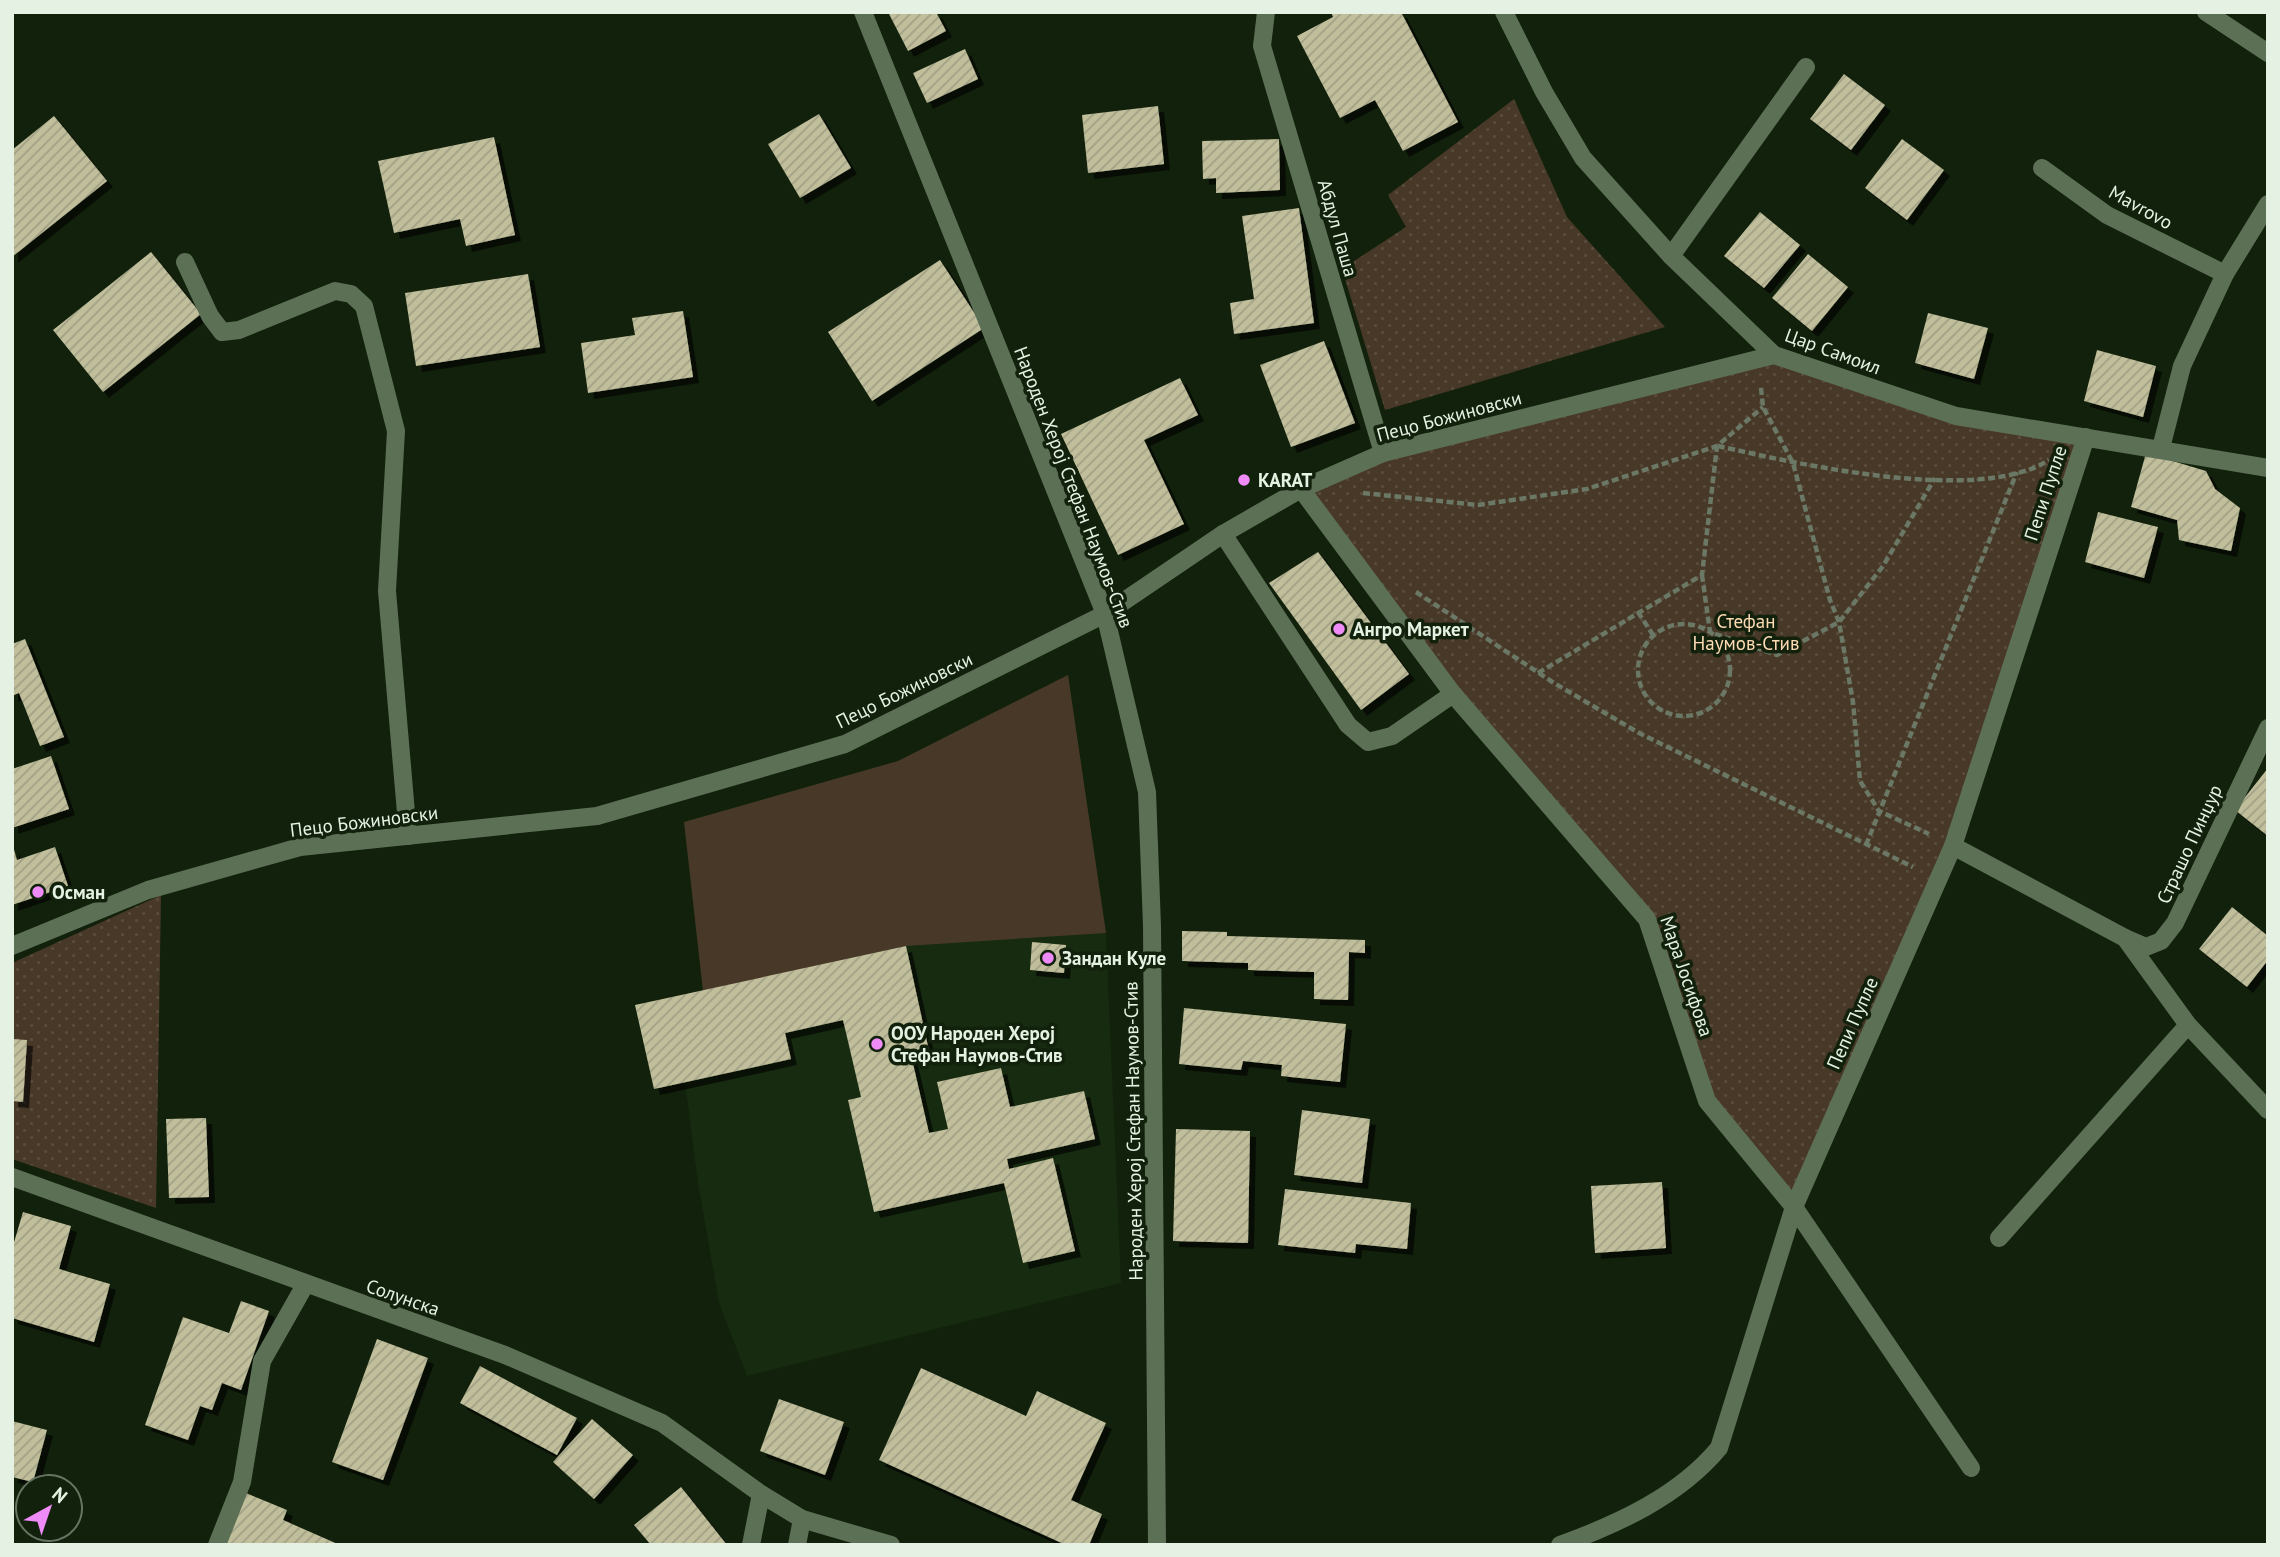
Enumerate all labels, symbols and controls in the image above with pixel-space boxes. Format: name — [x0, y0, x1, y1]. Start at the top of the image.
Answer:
street label: Абдул Паша — [1313, 177, 1363, 279]
street label: Mavrovo — [2105, 180, 2177, 234]
street label: Цар Самоил — [1782, 323, 1884, 379]
street label: Народен Херој Стефан Наумов-Стив — [1009, 343, 1139, 631]
street label: Пецо Божиновски — [1374, 385, 1524, 447]
street label: Пепи Пупле — [2018, 442, 2072, 544]
place label: KARAT — [1258, 468, 1312, 492]
marker: KARAT — [1236, 472, 1252, 488]
park label: Стефан Наумов-Стив — [1693, 609, 1799, 655]
place label: Ангро Маркет — [1353, 617, 1469, 641]
marker: Ангро Маркет — [1331, 621, 1347, 637]
street label: Пецо Божиновски — [832, 647, 976, 733]
street label: Страшо Пинџур — [2151, 781, 2227, 907]
street label: Пецо Божиновски — [288, 800, 440, 842]
place label: Осман — [52, 880, 105, 904]
marker: Осман — [30, 884, 46, 900]
street label: Мара Јосифова — [1655, 913, 1719, 1039]
place label: Зандан Куле — [1062, 946, 1166, 970]
marker: Зандан Куле — [1040, 950, 1056, 966]
street label: Пепи Пупле — [1821, 973, 1883, 1073]
street label: Народен Херој Стефан Наумов-Стив — [1118, 981, 1148, 1281]
place label: ООУ Народен Херој Стефан Наумов-Стив — [891, 1021, 1063, 1067]
marker: ООУ Народен Херој Стефан Наумов-Стив — [869, 1036, 885, 1052]
street label: Солунска — [363, 1273, 443, 1321]
north arrow — [14, 1473, 84, 1543]
text: N — [47, 1482, 72, 1508]

